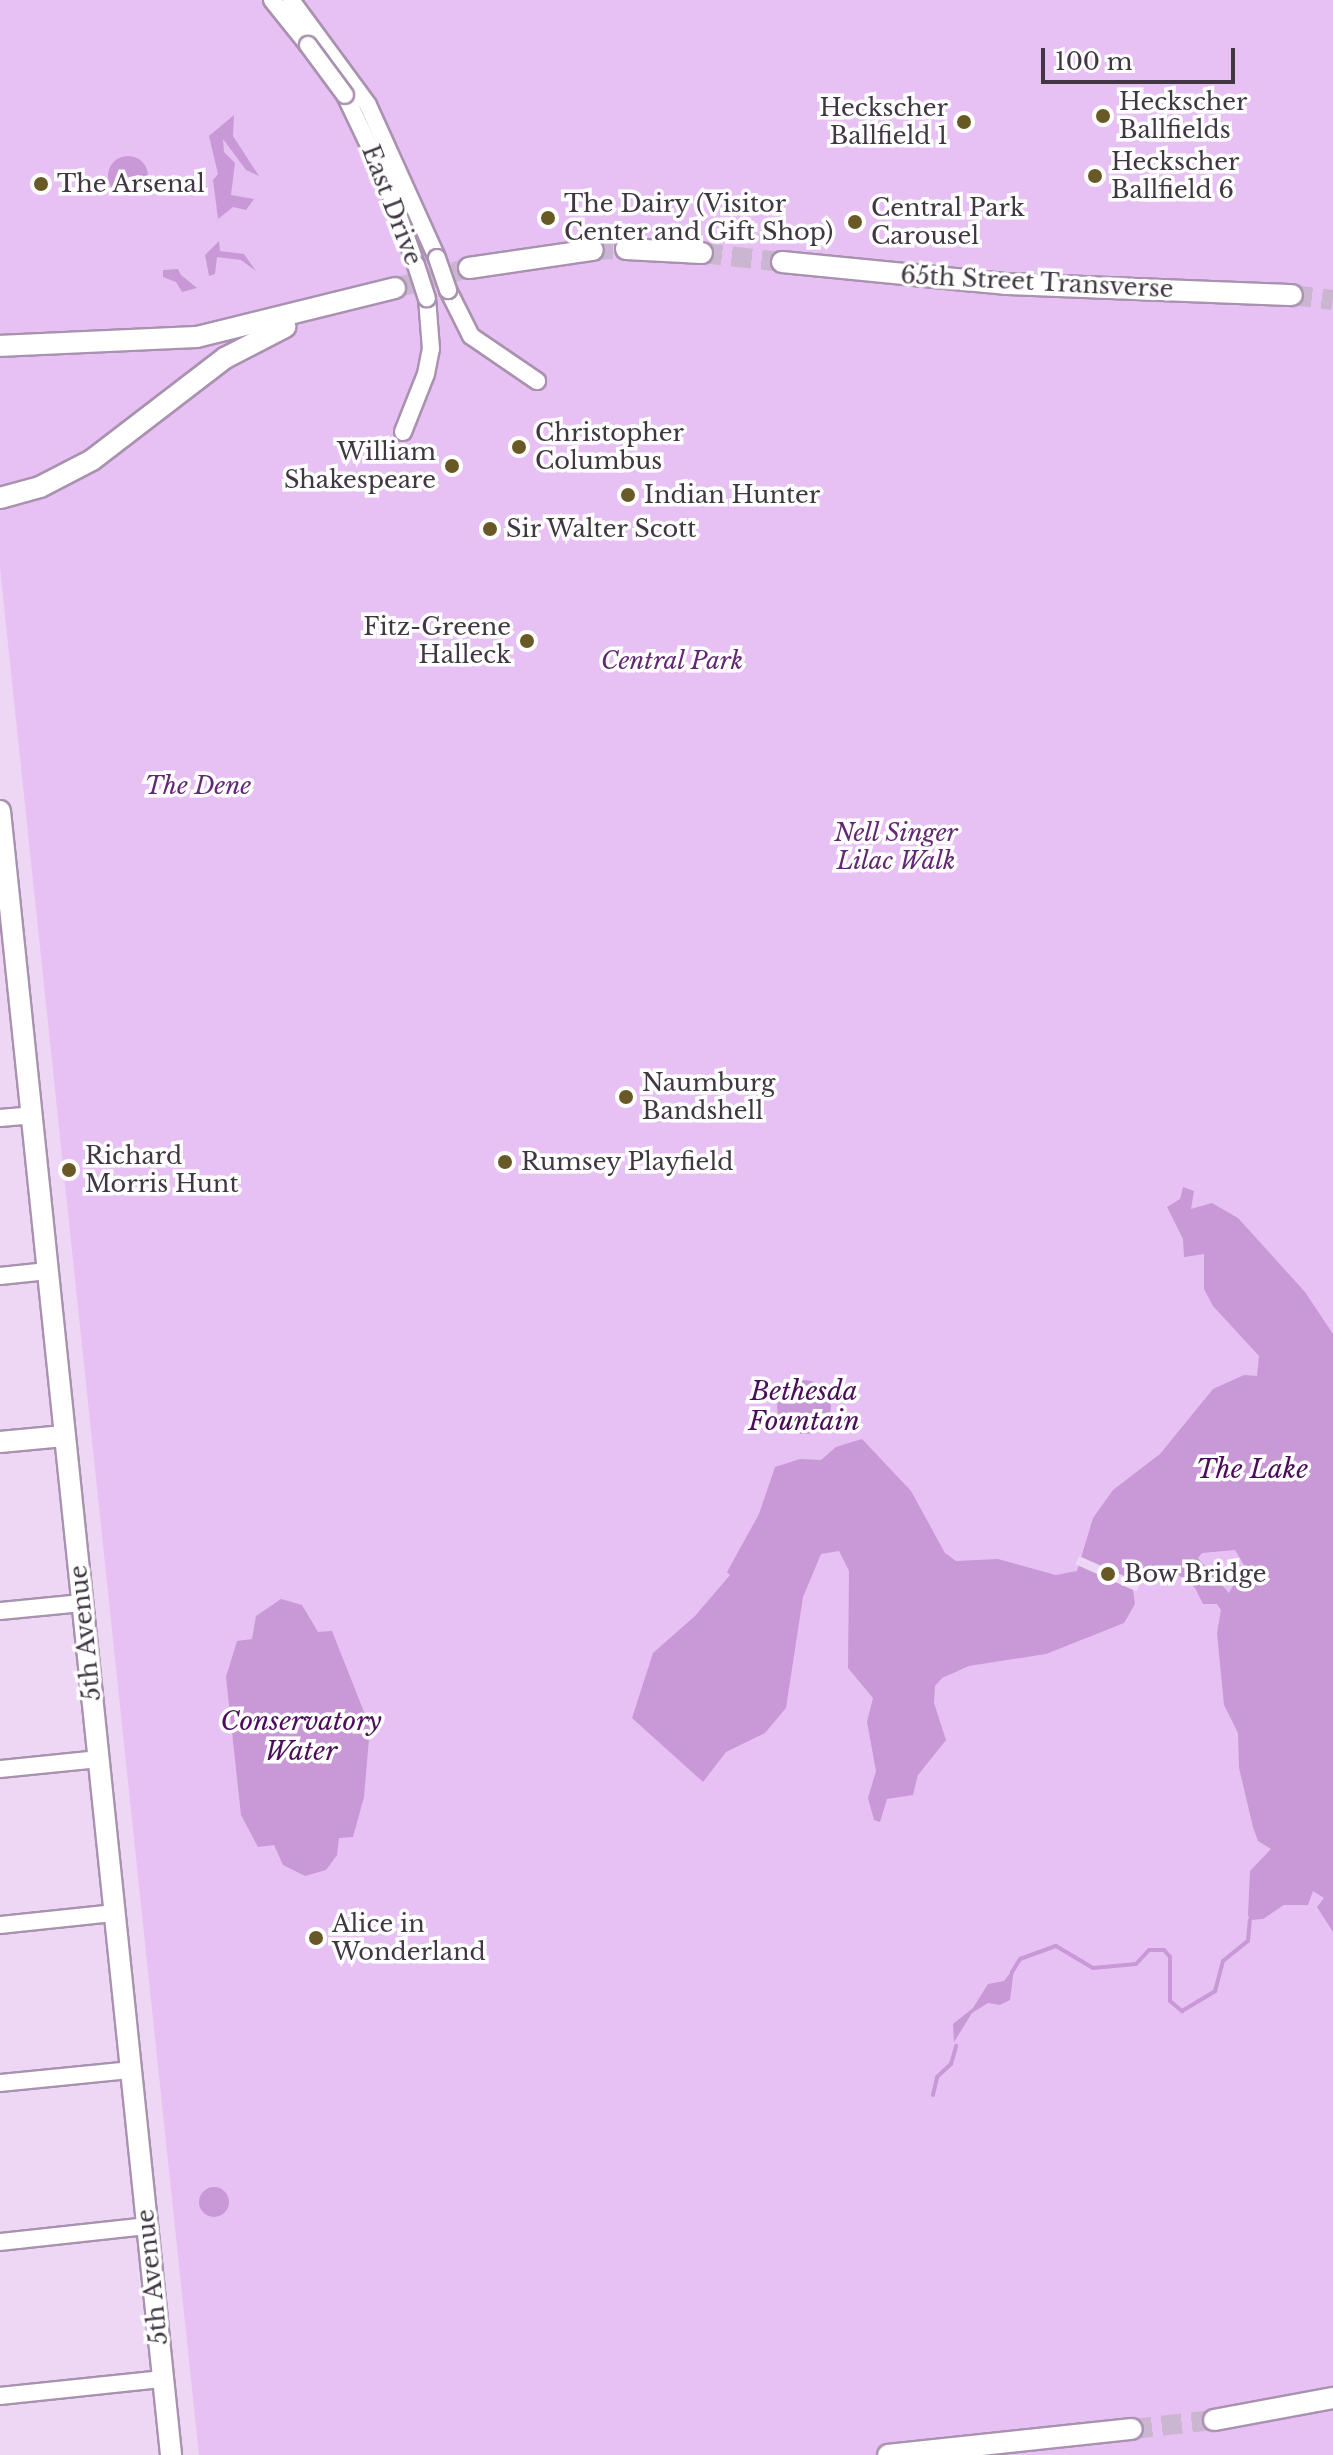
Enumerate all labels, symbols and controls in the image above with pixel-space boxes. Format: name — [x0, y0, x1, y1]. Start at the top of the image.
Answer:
scale bar — [1045, 32, 1239, 82]
text: 100 m — [1055, 47, 1133, 76]
place label: Heckscher Ballfields — [1119, 88, 1247, 144]
place label: Heckscher Ballfield 1 — [820, 94, 948, 150]
marker: Heckscher Ballfields — [1094, 107, 1112, 125]
marker: Heckscher Ballfield 1 — [955, 113, 973, 131]
street label: East Drive — [356, 141, 428, 269]
place label: Heckscher Ballfield 6 — [1111, 148, 1239, 204]
marker: Heckscher Ballfield 6 — [1086, 167, 1104, 185]
place label: The Arsenal — [57, 170, 206, 198]
marker: The Arsenal — [32, 175, 50, 193]
place label: The Dairy (Visitor Center and Gift Shop) — [564, 190, 834, 246]
place label: Central Park Carousel — [871, 194, 1025, 250]
marker: The Dairy (Visitor Center and Gift Shop) — [539, 209, 557, 227]
marker: Central Park Carousel — [846, 213, 864, 231]
street label: 65th Street Transverse — [899, 260, 1175, 304]
place label: Christopher Columbus — [535, 419, 684, 475]
place label: William Shakespeare — [284, 438, 436, 494]
marker: Christopher Columbus — [510, 438, 528, 456]
marker: William Shakespeare — [443, 457, 461, 475]
place label: Indian Hunter — [644, 481, 820, 509]
marker: Indian Hunter — [619, 486, 637, 504]
place label: Sir Walter Scott — [506, 515, 699, 543]
marker: Sir Walter Scott — [481, 520, 499, 538]
place label: Fitz-Greene Halleck — [363, 613, 511, 669]
marker: Fitz-Greene Halleck — [518, 632, 536, 650]
park label: Central Park — [600, 647, 744, 675]
park label: The Dene — [145, 772, 251, 800]
park label: Nell Singer Lilac Walk — [834, 819, 958, 875]
place label: Naumburg Bandshell — [642, 1069, 775, 1125]
marker: Naumburg Bandshell — [617, 1088, 635, 1106]
place label: Richard Morris Hunt — [85, 1142, 238, 1198]
place label: Rumsey Playfield — [521, 1148, 734, 1176]
marker: Rumsey Playfield — [496, 1153, 514, 1171]
marker: Richard Morris Hunt — [60, 1161, 78, 1179]
water label: Bethesda Fountain — [748, 1376, 860, 1438]
water label: The Lake — [1196, 1454, 1308, 1486]
place label: Bow Bridge — [1124, 1560, 1267, 1588]
street label: 5th Avenue — [63, 1563, 107, 1703]
marker: Bow Bridge — [1099, 1565, 1117, 1583]
water label: Conservatory Water — [220, 1706, 382, 1768]
place label: Alice in Wonderland — [332, 1910, 486, 1966]
marker: Alice in Wonderland — [307, 1929, 325, 1947]
street label: 5th Avenue — [130, 2207, 174, 2347]

